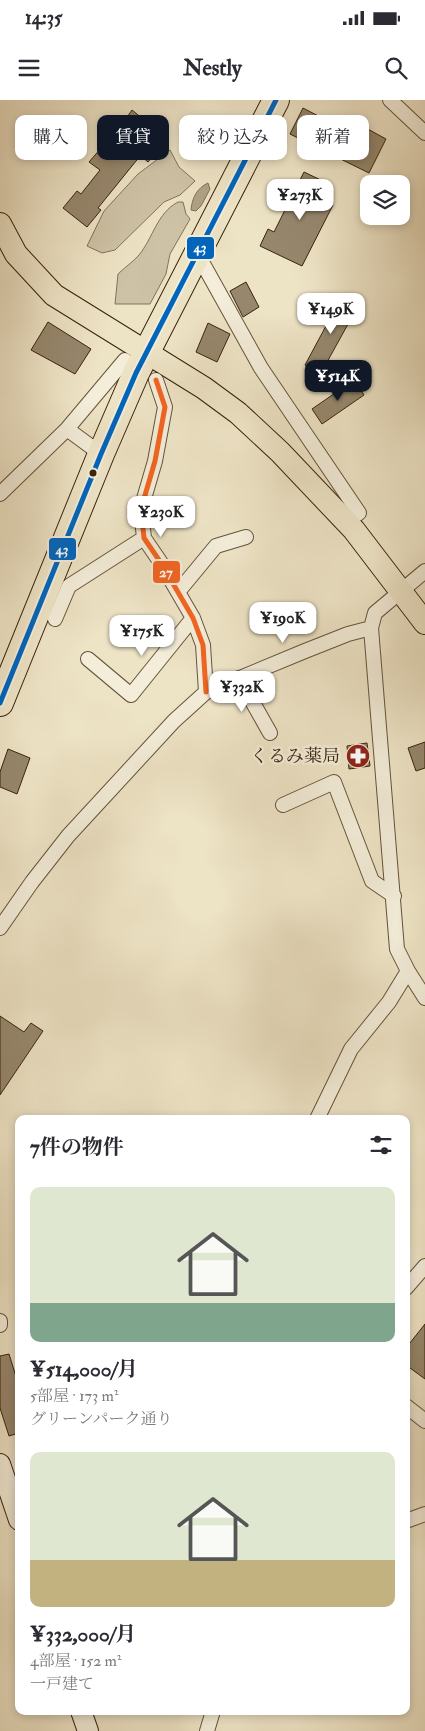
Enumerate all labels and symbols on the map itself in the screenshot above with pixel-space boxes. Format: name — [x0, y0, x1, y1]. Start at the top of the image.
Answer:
pin: ¥273K — [265, 178, 335, 221]
line badge: 43 — [186, 236, 215, 260]
text: 43 — [193, 239, 206, 256]
pin: ¥149K — [296, 292, 366, 335]
pin: ¥514K — [303, 360, 373, 402]
unlabelled marker — [88, 468, 98, 478]
pin: ¥230K — [126, 496, 196, 538]
line badge: 43 — [48, 537, 77, 561]
text: 43 — [55, 541, 68, 558]
line badge: 27 — [152, 560, 181, 584]
text: 27 — [159, 564, 173, 581]
pin: ¥190K — [248, 602, 318, 644]
pin: ¥175K — [107, 614, 177, 657]
pin: ¥332K — [207, 670, 277, 713]
pharmacy icon: くるみ薬局 — [345, 743, 371, 769]
place label: くるみ薬局 — [250, 745, 340, 768]

